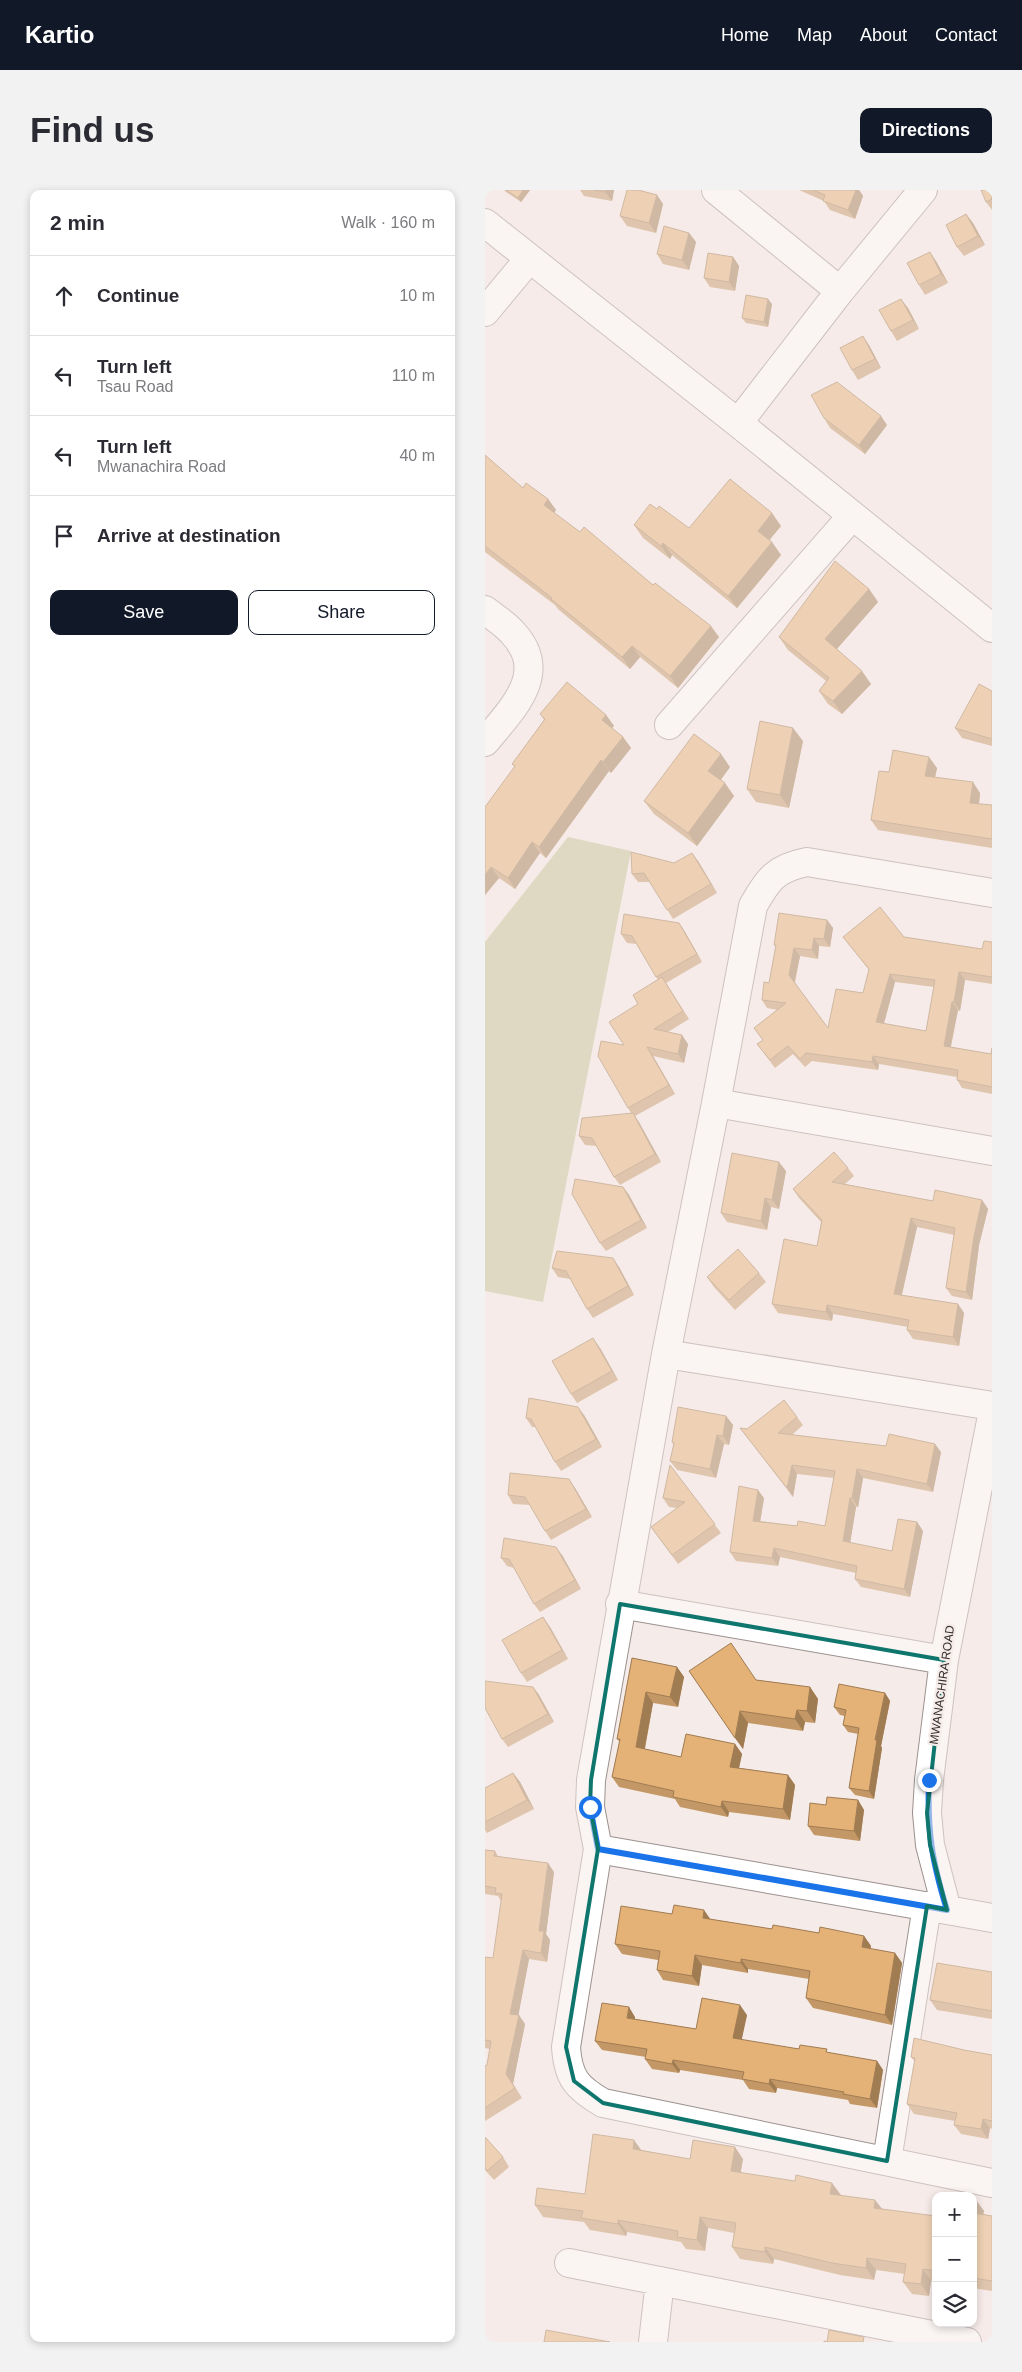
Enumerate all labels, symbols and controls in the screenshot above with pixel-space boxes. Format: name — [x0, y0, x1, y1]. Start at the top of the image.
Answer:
text: Kartio — [25, 21, 94, 48]
text: Home — [721, 25, 769, 45]
text: Map — [797, 25, 832, 45]
text: About — [860, 25, 907, 45]
text: Contact — [935, 25, 997, 45]
button: Directions — [860, 108, 992, 153]
text: Find us — [30, 110, 154, 149]
text: 2 min — [50, 211, 105, 234]
text: Walk · 160 m — [341, 214, 435, 231]
icon: ahead — [50, 282, 78, 310]
text: Continue — [97, 285, 179, 306]
text: 10 m — [399, 287, 435, 304]
text: Turn left — [97, 356, 172, 377]
icon: left — [50, 362, 78, 390]
text: 110 m — [392, 367, 435, 384]
text: Tsau Road — [97, 378, 174, 395]
text: Turn left — [97, 436, 172, 457]
icon: left — [50, 442, 78, 470]
text: 40 m — [399, 447, 435, 464]
text: Mwanachira Road — [97, 458, 226, 475]
icon: arrive — [50, 522, 78, 550]
text: Arrive at destination — [97, 525, 281, 546]
button: Save — [50, 590, 238, 635]
button: Share — [248, 590, 435, 635]
street label: MWANACHIRA ROAD — [927, 1624, 957, 1746]
route end — [918, 1769, 941, 1792]
route start — [579, 1796, 602, 1819]
map controls — [932, 2192, 977, 2327]
button: + — [932, 2192, 977, 2237]
button: − — [932, 2237, 977, 2282]
button: layers — [932, 2282, 977, 2327]

